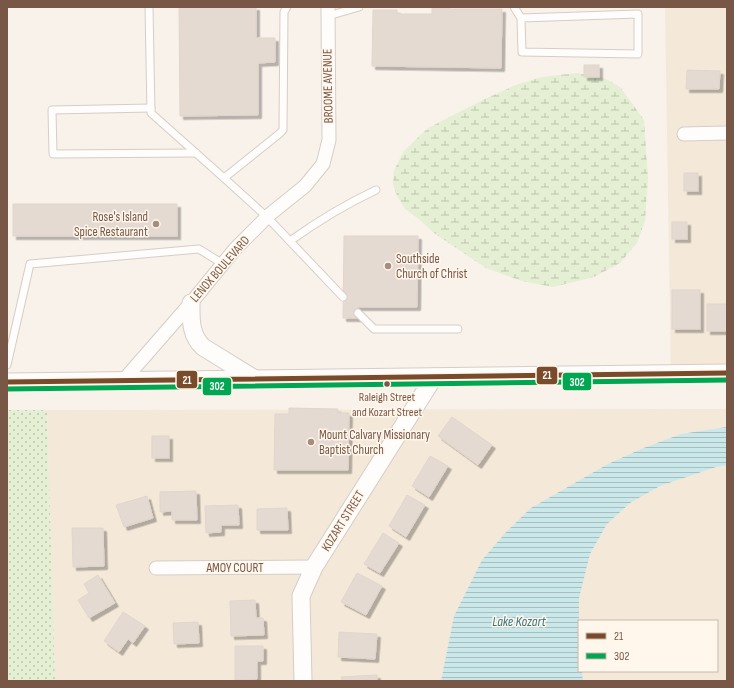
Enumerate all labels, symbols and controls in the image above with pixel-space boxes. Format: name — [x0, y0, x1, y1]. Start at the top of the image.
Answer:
street label: BROOME AVENUE — [319, 49, 337, 123]
place label: Rose's Island Spice Restaurant — [74, 209, 148, 240]
marker: Rose's Island Spice Restaurant — [151, 219, 161, 229]
street label: LENOX BOULEVARD — [187, 232, 253, 306]
place label: Southside Church of Christ — [396, 251, 468, 282]
marker: Southside Church of Christ — [383, 261, 393, 271]
line badge: 21 — [536, 366, 558, 385]
text: 21 — [542, 369, 552, 382]
line badge: 21 — [176, 370, 198, 389]
line badge: 302 — [562, 372, 592, 391]
text: 21 — [182, 374, 192, 387]
text: 302 — [570, 376, 585, 389]
line badge: 302 — [202, 377, 232, 396]
marker: Raleigh Street and Kozart Street — [382, 379, 392, 389]
text: 302 — [210, 380, 225, 393]
place label: Raleigh Street and Kozart Street — [352, 390, 422, 420]
place label: Mount Calvary Missionary Baptist Church — [319, 427, 430, 458]
marker: Mount Calvary Missionary Baptist Church — [306, 437, 316, 447]
street label: KOZART STREET — [318, 488, 368, 554]
street label: AMOY COURT — [205, 560, 264, 576]
water label: Lake Kozart — [492, 613, 547, 630]
legend — [578, 620, 718, 672]
text: 21 — [614, 629, 624, 644]
text: 302 — [614, 649, 629, 664]

